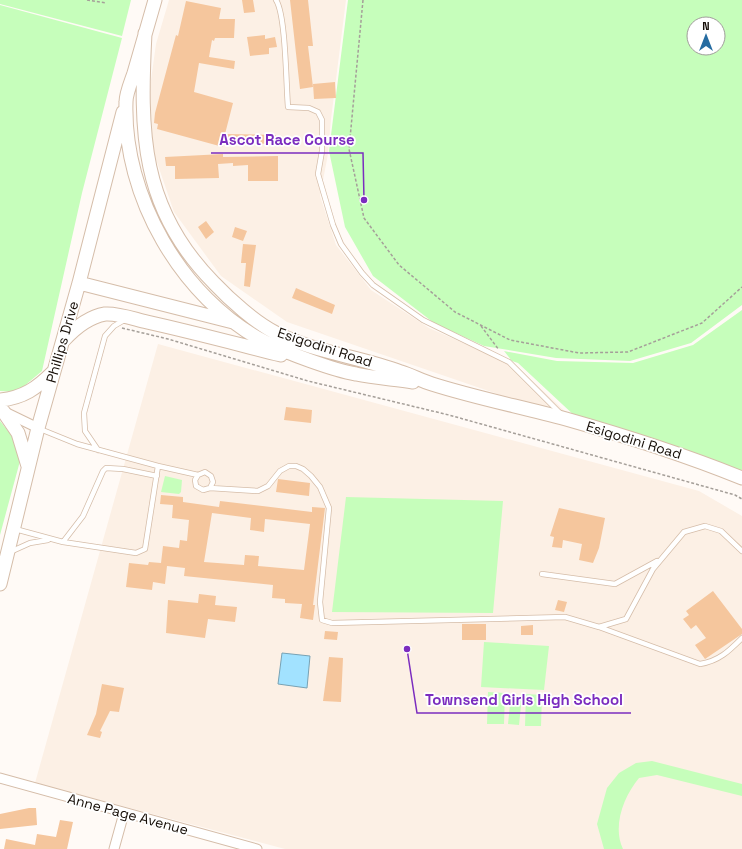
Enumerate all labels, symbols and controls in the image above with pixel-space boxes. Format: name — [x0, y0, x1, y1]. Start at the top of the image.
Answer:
north arrow — [686, 16, 726, 56]
text: N — [702, 19, 710, 33]
callout: Ascot Race Course — [211, 126, 363, 153]
text: Ascot Race Course — [219, 130, 355, 149]
street label: Phillips Drive — [42, 299, 82, 385]
street label: Esigodini Road — [275, 323, 375, 371]
street label: Esigodini Road — [584, 417, 684, 463]
callout: Townsend Girls High School — [417, 686, 631, 713]
text: Townsend Girls High School — [425, 690, 623, 709]
street label: Anne Page Avenue — [66, 789, 190, 839]

